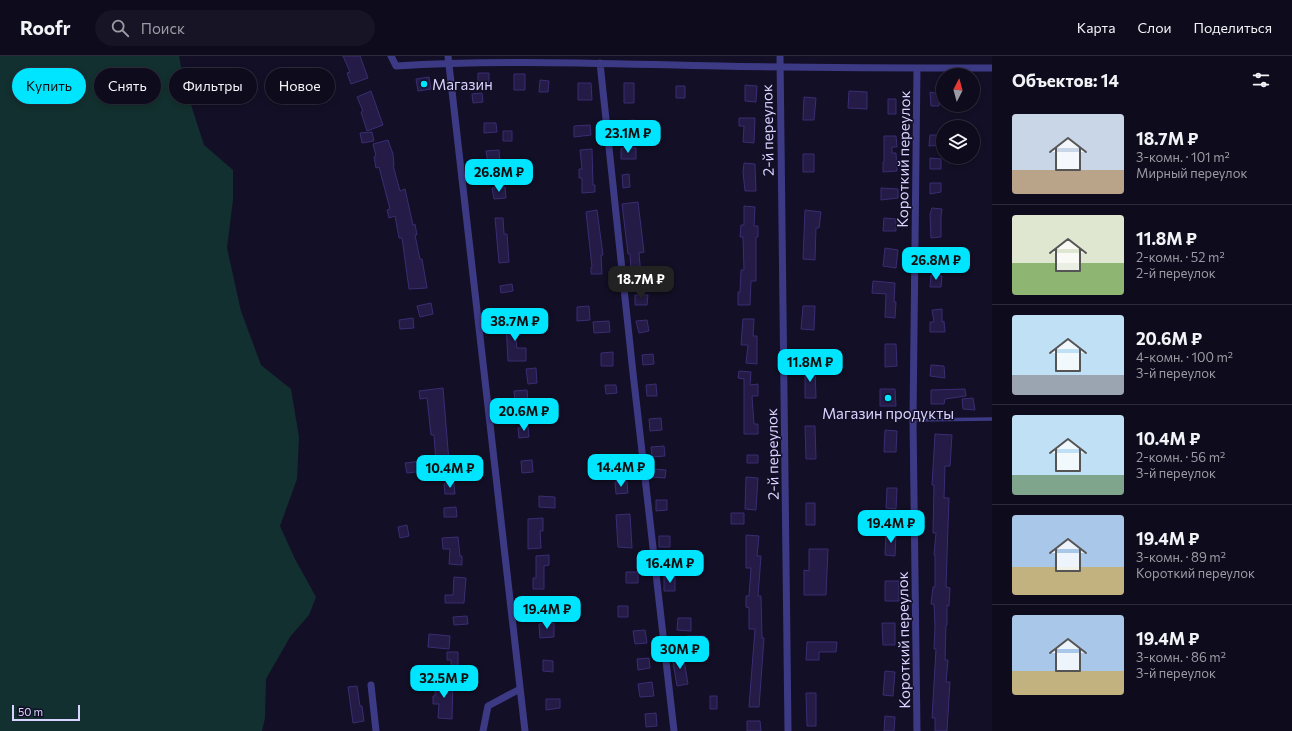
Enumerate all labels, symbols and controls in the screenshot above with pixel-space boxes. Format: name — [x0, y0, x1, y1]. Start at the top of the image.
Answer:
search box — [95, 10, 375, 46]
text: Roofr — [20, 16, 71, 39]
icon: search — [109, 17, 131, 39]
text: Поиск — [141, 19, 185, 37]
text: Карта — [1077, 19, 1115, 36]
text: Слои — [1137, 19, 1172, 36]
text: Поделиться — [1194, 19, 1272, 36]
chip: Купить — [12, 68, 86, 104]
chip: Снять — [94, 68, 161, 104]
chip: Фильтры — [169, 68, 257, 104]
chip: Новое — [265, 68, 335, 104]
north arrow — [936, 68, 980, 112]
map controls — [936, 68, 980, 164]
icon: filters — [1250, 69, 1272, 91]
text: Объектов: 14 — [1012, 70, 1119, 91]
place label: Магазин — [432, 75, 493, 93]
marker: Магазин — [419, 79, 429, 89]
street label: 2-й переулок — [757, 84, 777, 176]
street label: Короткий переулок — [893, 90, 913, 228]
pin: 23.1M ₽ — [591, 120, 665, 154]
button: layers — [936, 120, 980, 164]
text: 23.1M ₽ — [605, 125, 651, 141]
text: 18.7M ₽ — [1136, 128, 1198, 149]
icon: home — [1044, 130, 1092, 178]
text: 3-комн. · 101 m² — [1136, 149, 1230, 165]
pin: 26.8M ₽ — [462, 159, 536, 193]
text: 26.8M ₽ — [474, 164, 524, 180]
text: Мирный переулок — [1136, 165, 1247, 181]
text: 11.8M ₽ — [1136, 228, 1197, 249]
icon: home — [1044, 231, 1092, 279]
pin: 26.8M ₽ — [899, 247, 973, 281]
text: 2-комн. · 52 m² — [1136, 249, 1225, 265]
text: 26.8M ₽ — [911, 252, 961, 268]
text: 2-й переулок — [1136, 265, 1216, 281]
pin: 18.7M ₽ — [604, 266, 678, 300]
text: 18.7M ₽ — [617, 271, 665, 287]
pin: 38.7M ₽ — [478, 308, 552, 342]
text: 38.7M ₽ — [490, 313, 540, 329]
text: 20.6M ₽ — [1136, 328, 1202, 349]
icon: home — [1044, 331, 1092, 379]
pin: 11.8M ₽ — [773, 349, 847, 383]
text: 4-комн. · 100 m² — [1136, 349, 1233, 365]
text: 11.8M ₽ — [787, 354, 833, 370]
text: 3-й переулок — [1136, 365, 1216, 381]
marker: Магазин продукты — [883, 393, 893, 403]
pin: 20.6M ₽ — [487, 398, 561, 432]
text: 20.6M ₽ — [499, 403, 549, 419]
place label: Магазин продукты — [822, 404, 954, 422]
street label: 2-й переулок — [762, 408, 782, 500]
text: 10.4M ₽ — [1136, 428, 1200, 449]
icon: home — [1044, 431, 1092, 479]
text: 2-комн. · 56 m² — [1136, 449, 1225, 465]
pin: 14.4M ₽ — [584, 454, 658, 488]
pin: 10.4M ₽ — [413, 455, 487, 489]
text: 14.4M ₽ — [597, 459, 645, 475]
text: 10.4M ₽ — [425, 460, 475, 476]
text: 3-й переулок — [1136, 465, 1216, 481]
pin: 19.4M ₽ — [854, 510, 928, 544]
text: 19.4M ₽ — [867, 515, 915, 531]
text: 19.4M ₽ — [1136, 528, 1200, 549]
icon: home — [1044, 531, 1092, 579]
text: 3-комн. · 89 m² — [1136, 549, 1226, 565]
pin: 16.4M ₽ — [633, 550, 707, 584]
text: 16.4M ₽ — [646, 555, 694, 571]
text: Короткий переулок — [1136, 565, 1255, 581]
street label: Короткий переулок — [893, 571, 913, 709]
pin: 19.4M ₽ — [510, 596, 584, 630]
text: 19.4M ₽ — [523, 601, 571, 617]
text: 19.4M ₽ — [1136, 628, 1200, 649]
icon: home — [1044, 631, 1092, 679]
pin: 30M ₽ — [652, 636, 708, 670]
text: 30M ₽ — [660, 641, 700, 657]
text: 3-комн. · 86 m² — [1136, 649, 1226, 665]
pin: 32.5M ₽ — [407, 665, 481, 699]
text: 3-й переулок — [1136, 665, 1216, 681]
text: 32.5M ₽ — [419, 670, 469, 686]
scale bar — [12, 703, 80, 722]
text: 50 m — [18, 705, 43, 718]

